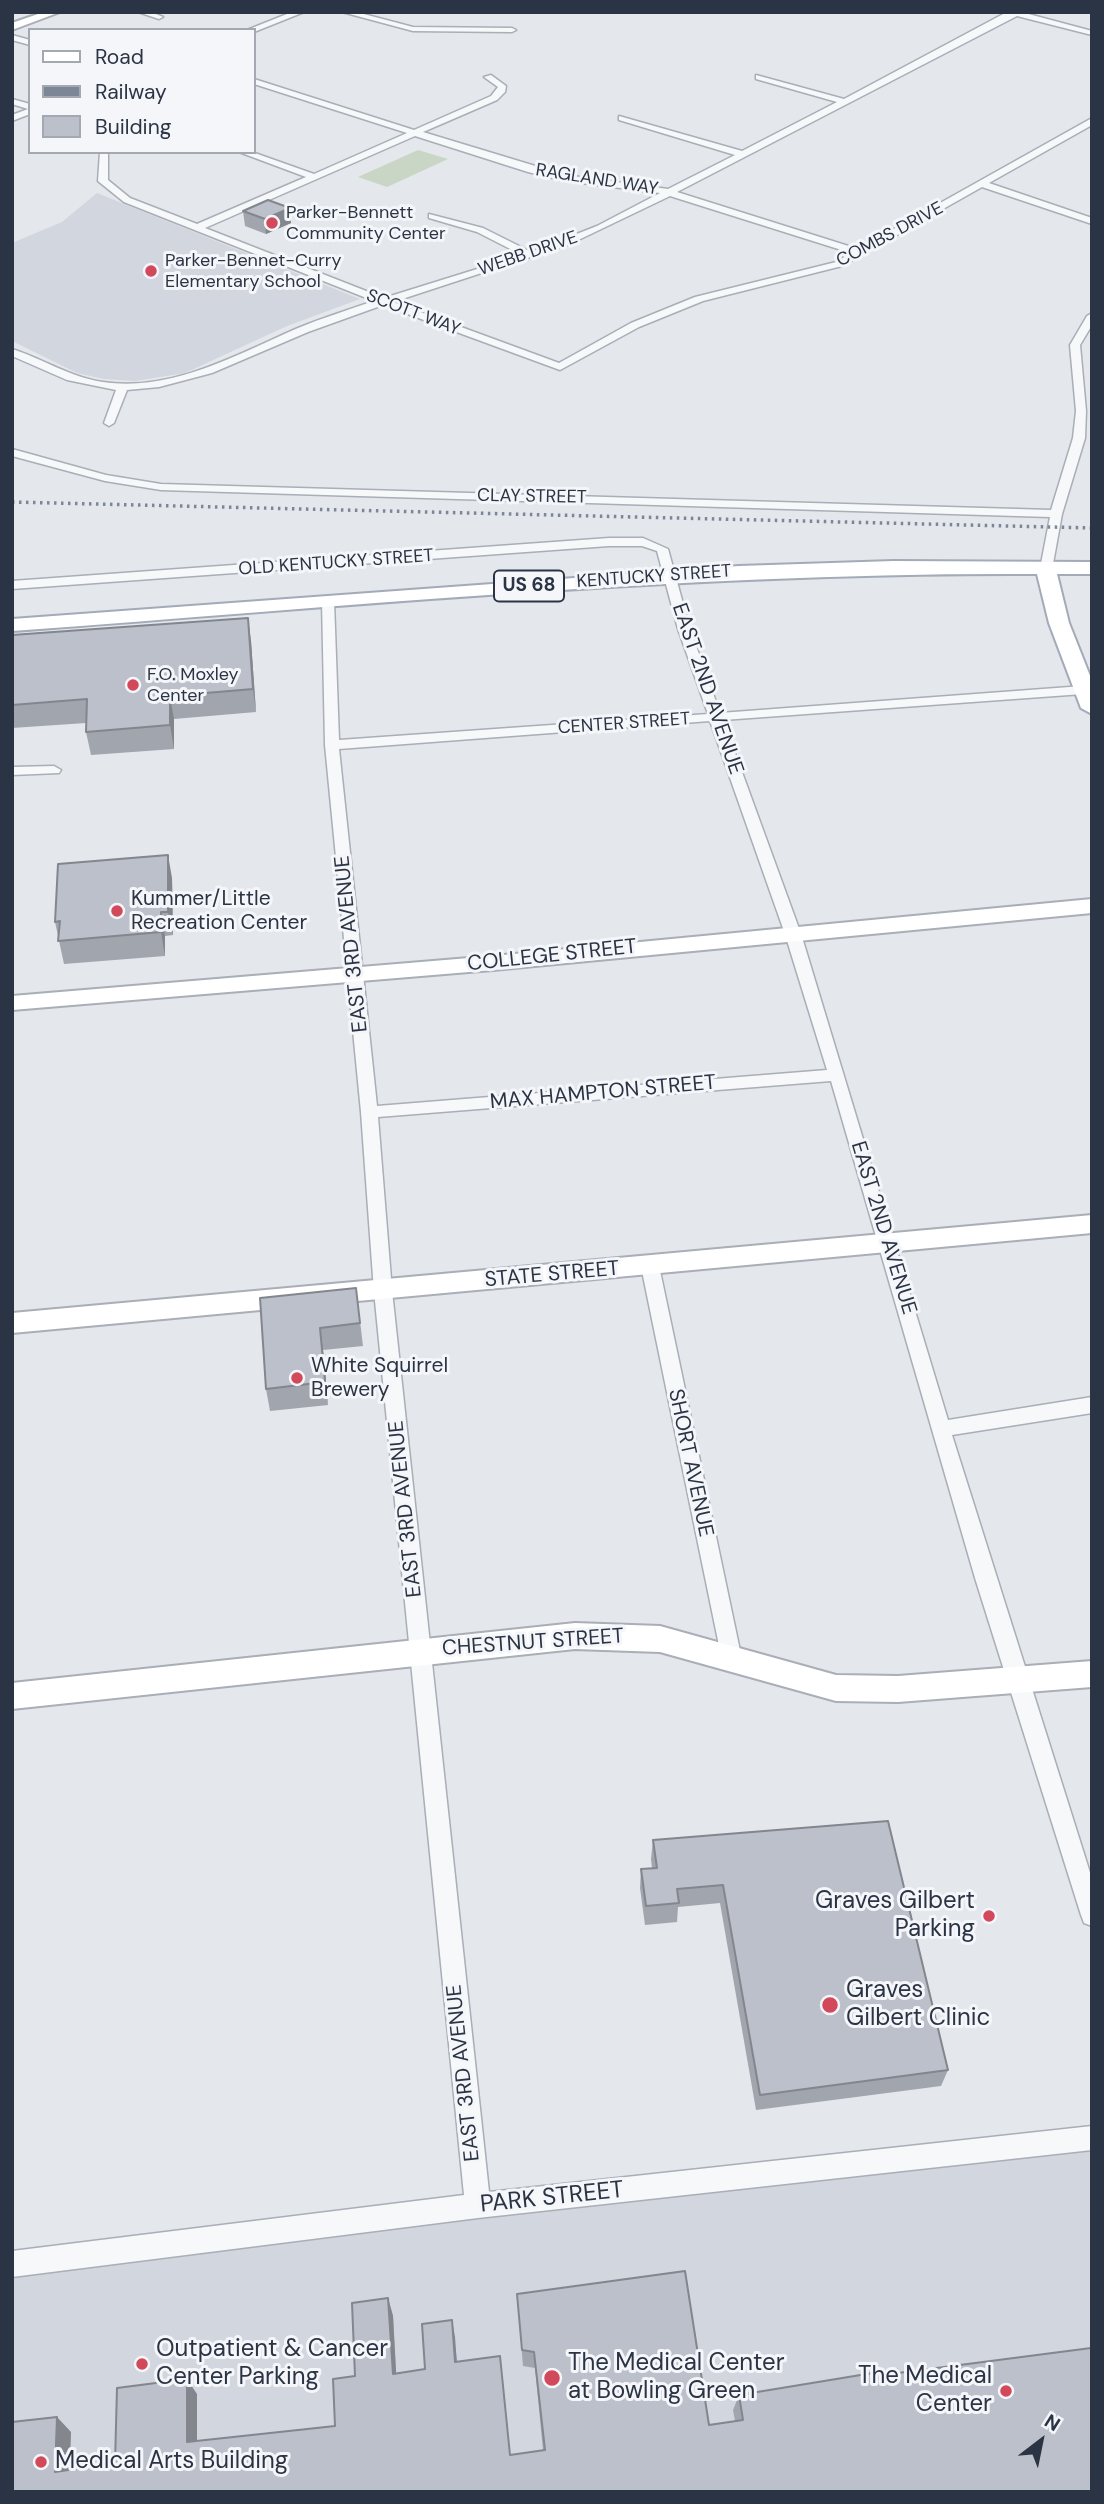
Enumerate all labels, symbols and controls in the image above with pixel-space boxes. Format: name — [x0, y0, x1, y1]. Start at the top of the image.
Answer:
legend — [28, 28, 256, 154]
text: Road — [95, 43, 144, 71]
text: Railway — [95, 78, 167, 106]
text: Building — [95, 113, 171, 141]
street label: RAGLAND WAY — [534, 160, 660, 200]
street label: COMBS DRIVE — [833, 198, 947, 272]
place label: Parker-Bennett Community Center — [286, 202, 446, 244]
marker: Parker-Bennett Community Center — [264, 215, 280, 231]
street label: WEBB DRIVE — [476, 227, 580, 281]
place label: Parker-Bennet-Curry Elementary School — [165, 250, 342, 292]
marker: Parker-Bennet-Curry Elementary School — [143, 263, 159, 279]
street label: SCOTT WAY — [363, 285, 463, 341]
street label: CLAY STREET — [477, 485, 587, 509]
street label: OLD KENTUCKY STREET — [238, 545, 434, 581]
street label: KENTUCKY STREET — [576, 561, 732, 593]
road number: US 68 — [494, 570, 564, 601]
street label: EAST 2ND AVENUE — [666, 600, 748, 778]
place label: F.O. Moxley Center — [147, 664, 239, 706]
marker: F.O. Moxley Center — [125, 677, 141, 693]
street label: CENTER STREET — [557, 709, 691, 739]
street label: EAST 3RD AVENUE — [330, 854, 374, 1034]
place label: Kummer/Little Recreation Center — [131, 886, 307, 936]
marker: Kummer/Little Recreation Center — [109, 903, 125, 919]
street label: COLLEGE STREET — [466, 935, 638, 977]
street label: MAX HAMPTON STREET — [489, 1071, 717, 1115]
street label: EAST 2ND AVENUE — [845, 1138, 921, 1318]
street label: STATE STREET — [484, 1257, 620, 1293]
place label: White Squirrel Brewery — [311, 1353, 448, 1403]
marker: White Squirrel Brewery — [289, 1370, 305, 1386]
street label: SHORT AVENUE — [662, 1387, 718, 1539]
street label: EAST 3RD AVENUE — [384, 1419, 428, 1599]
street label: CHESTNUT STREET — [441, 1624, 625, 1662]
place label: Graves Gilbert Parking — [815, 1888, 975, 1944]
marker: Graves Gilbert Parking — [981, 1908, 997, 1924]
place label: Graves Gilbert Clinic — [846, 1977, 990, 2033]
street label: EAST 3RD AVENUE — [442, 1983, 486, 2163]
marker: Graves Gilbert Clinic — [820, 1995, 840, 2015]
street label: PARK STREET — [479, 2176, 625, 2220]
place label: Outpatient & Cancer Center Parking — [156, 2336, 388, 2392]
place label: The Medical Center at Bowling Green — [568, 2350, 785, 2406]
marker: Outpatient & Cancer Center Parking — [134, 2356, 150, 2372]
place label: The Medical Center — [858, 2363, 992, 2419]
marker: The Medical Center at Bowling Green — [542, 2368, 562, 2388]
marker: The Medical Center — [998, 2383, 1014, 2399]
north arrow — [1006, 2406, 1076, 2476]
text: N — [1040, 2408, 1065, 2437]
place label: Medical Arts Building — [55, 2448, 288, 2476]
marker: Medical Arts Building — [33, 2454, 49, 2470]

